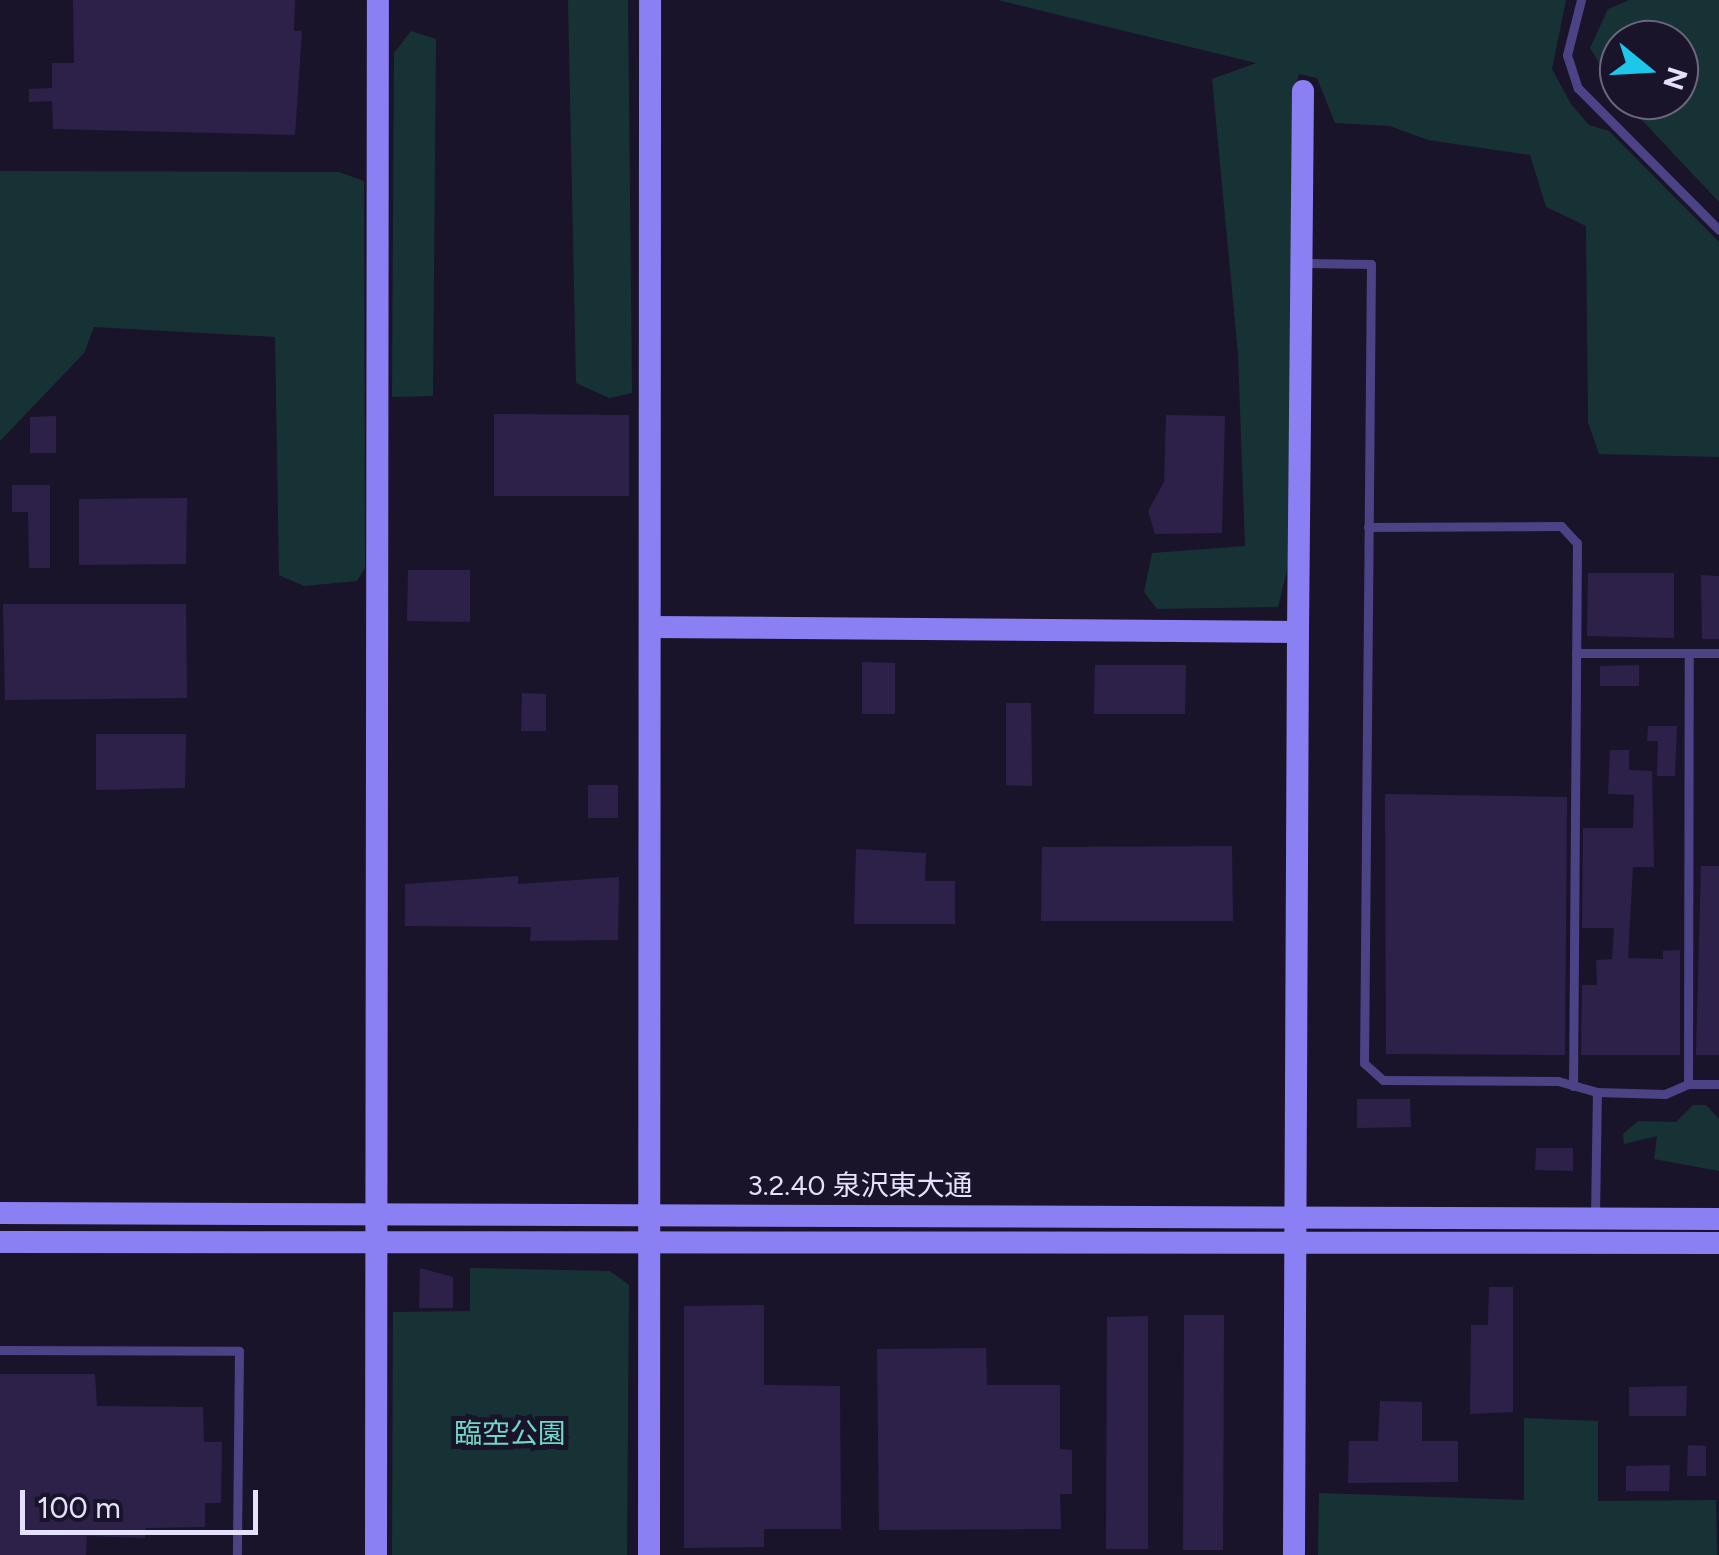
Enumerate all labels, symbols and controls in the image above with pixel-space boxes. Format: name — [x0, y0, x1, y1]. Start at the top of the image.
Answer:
north arrow — [1599, 20, 1699, 120]
text: N — [1656, 63, 1695, 94]
street label: 3.2.40 泉沢東大通 — [748, 1168, 972, 1202]
park label: 臨空公園 — [454, 1416, 566, 1450]
scale bar — [25, 1470, 262, 1532]
text: 100 m — [37, 1489, 121, 1526]

